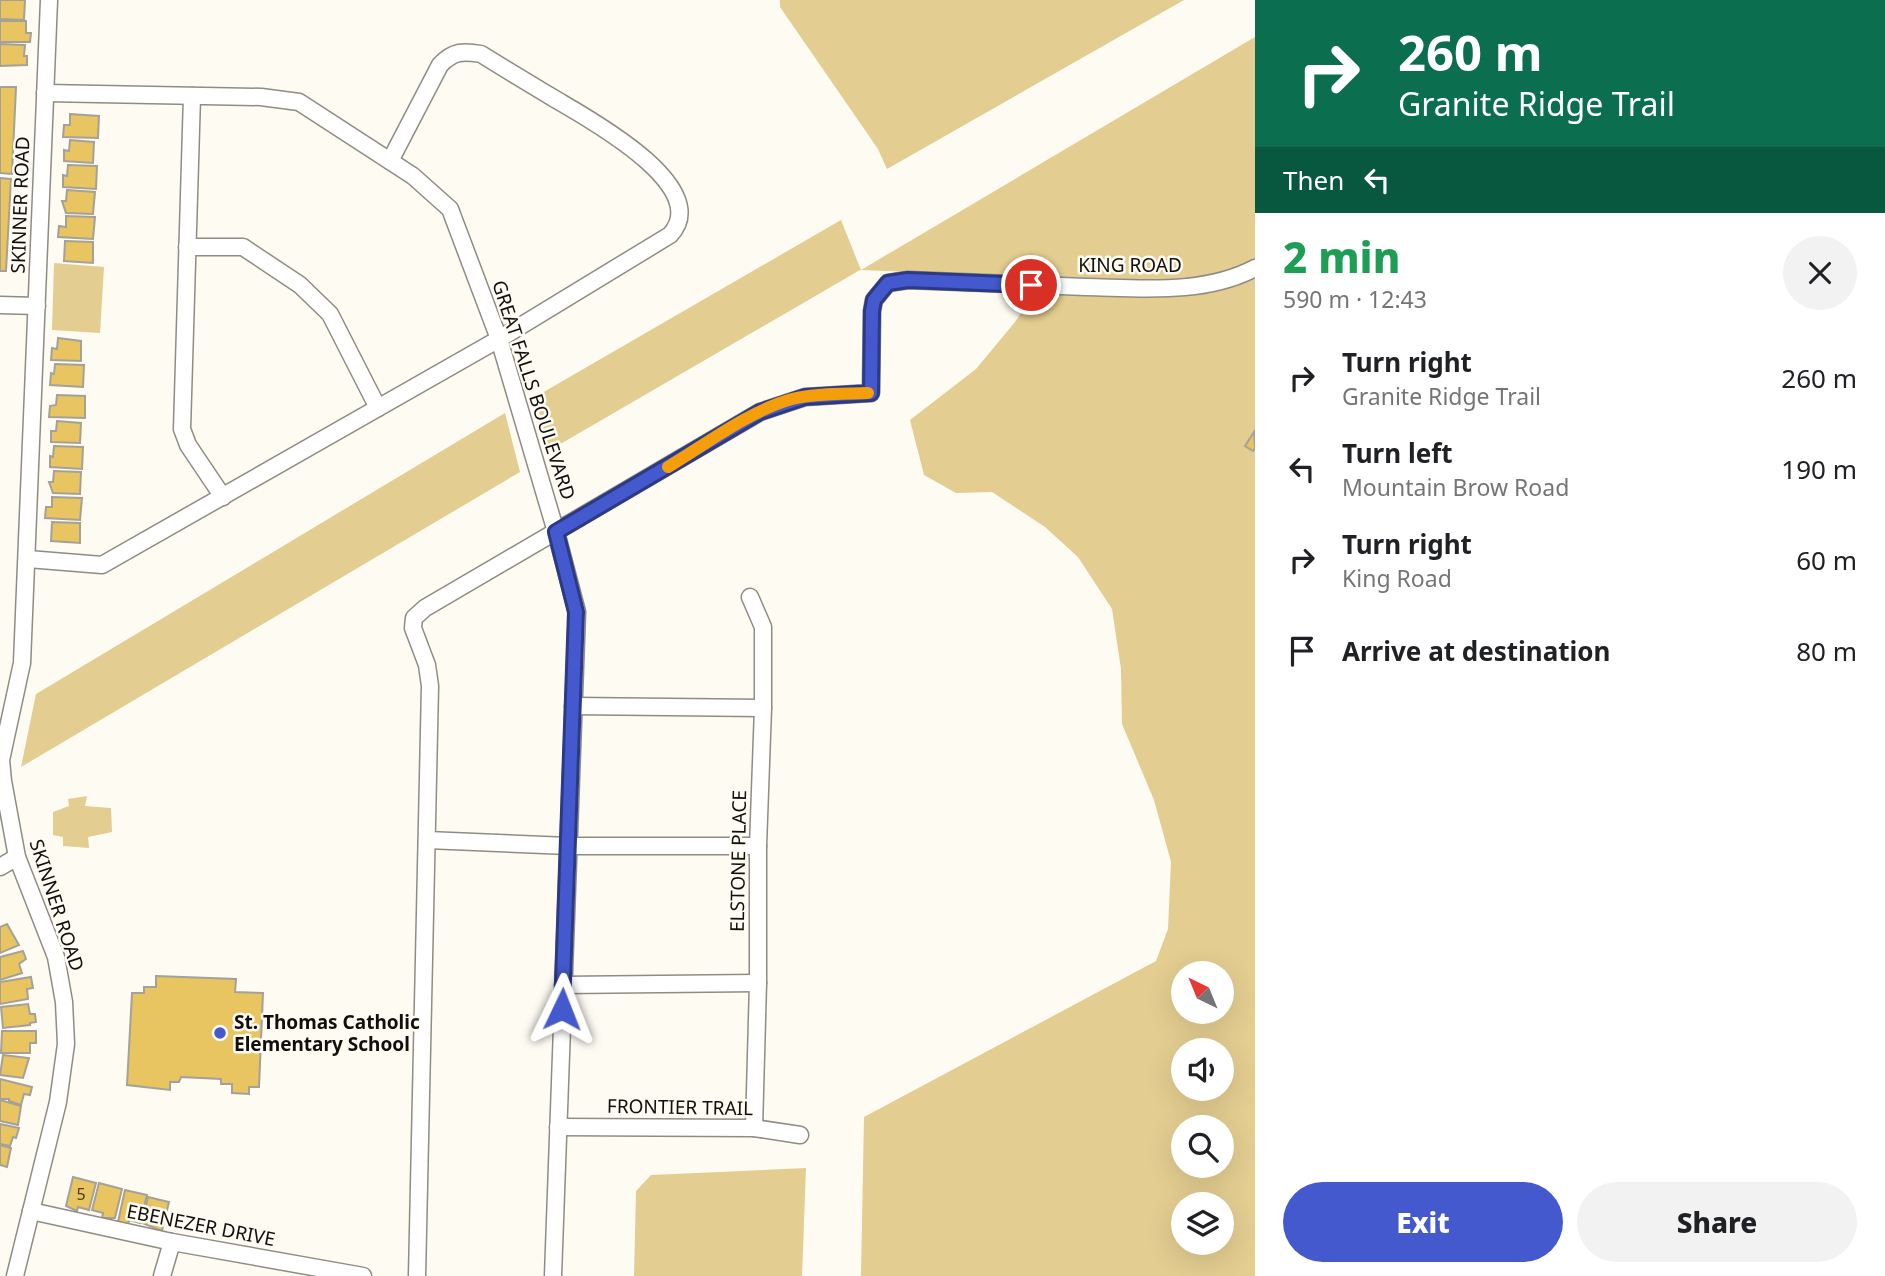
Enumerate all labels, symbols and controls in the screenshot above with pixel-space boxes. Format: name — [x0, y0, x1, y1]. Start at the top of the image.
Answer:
text: 260 m — [1398, 19, 1543, 85]
icon: right — [1283, 28, 1374, 119]
text: Granite Ridge Trail — [1398, 82, 1675, 125]
street label: SKINNER ROAD — [5, 136, 35, 274]
icon: left — [1358, 161, 1396, 199]
text: Then — [1283, 162, 1344, 198]
text: 2 min — [1283, 228, 1400, 285]
button: close — [1783, 236, 1857, 310]
street label: KING ROAD — [1078, 252, 1182, 278]
pin — [1001, 255, 1061, 315]
icon: arrive — [1012, 266, 1050, 304]
street label: GREAT FALLS BOULEVARD — [486, 277, 582, 503]
text: 590 m · 12:43 — [1283, 283, 1427, 315]
text: Turn right — [1342, 344, 1472, 380]
icon: right — [1283, 359, 1321, 397]
text: 260 m — [1781, 360, 1857, 396]
text: Granite Ridge Trail — [1342, 380, 1541, 412]
text: Turn left — [1342, 435, 1453, 471]
icon: left — [1283, 450, 1321, 488]
text: 190 m — [1781, 451, 1857, 487]
text: Mountain Brow Road — [1342, 471, 1569, 503]
text: Turn right — [1342, 526, 1472, 562]
icon: right — [1283, 541, 1321, 579]
text: 60 m — [1796, 542, 1857, 578]
text: King Road — [1342, 562, 1452, 594]
icon: arrive — [1283, 632, 1321, 670]
text: Arrive at destination — [1342, 633, 1611, 669]
text: 80 m — [1796, 633, 1857, 669]
street label: ELSTONE PLACE — [724, 790, 752, 932]
street label: SKINNER ROAD — [23, 836, 91, 974]
north arrow — [1171, 961, 1234, 1024]
map controls — [1171, 961, 1234, 1255]
position arrow — [525, 972, 599, 1046]
place label: St. Thomas Catholic Elementary School — [234, 1009, 420, 1057]
marker: St. Thomas Catholic Elementary School — [212, 1025, 228, 1041]
button: sound — [1171, 1038, 1234, 1101]
street label: FRONTIER TRAIL — [607, 1093, 753, 1121]
button: search — [1171, 1115, 1234, 1178]
button: Exit — [1283, 1182, 1563, 1262]
button: Share — [1577, 1182, 1857, 1262]
house number: 5 — [76, 1183, 86, 1205]
button: layers — [1171, 1192, 1234, 1255]
street label: EBENEZER DRIVE — [125, 1198, 277, 1252]

